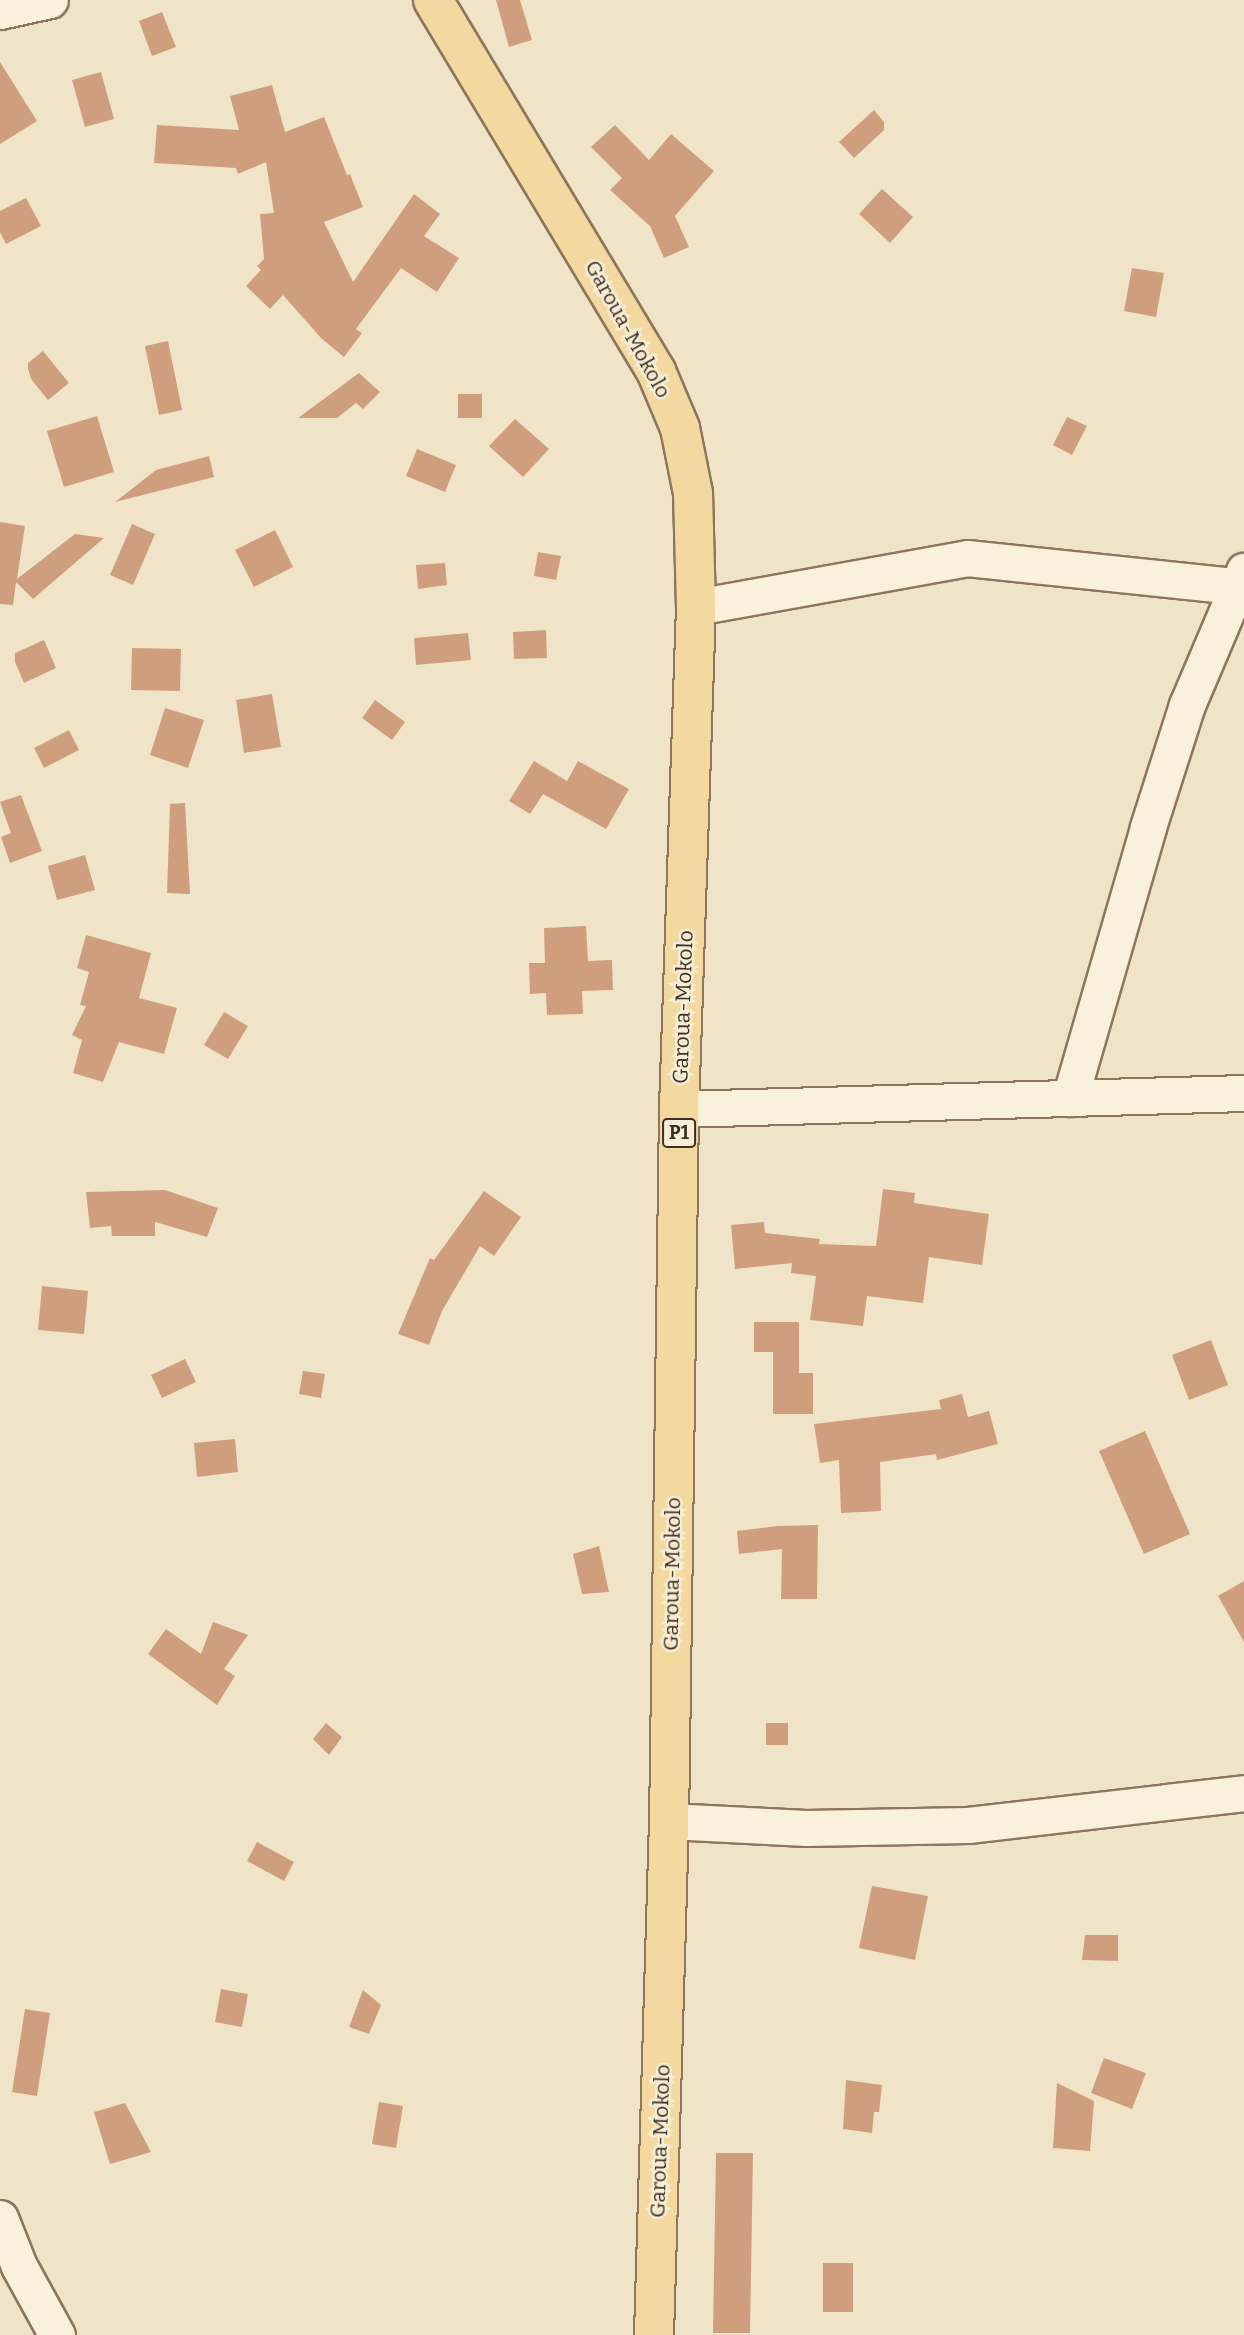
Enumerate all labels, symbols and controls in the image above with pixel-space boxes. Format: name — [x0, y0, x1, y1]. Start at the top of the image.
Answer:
street label: Garoua-Mokolo — [580, 256, 676, 402]
street label: Garoua-Mokolo — [668, 930, 698, 1084]
road number: P1 — [662, 1118, 696, 1148]
street label: Garoua-Mokolo — [658, 1497, 686, 1651]
street label: Garoua-Mokolo — [645, 2064, 675, 2218]

